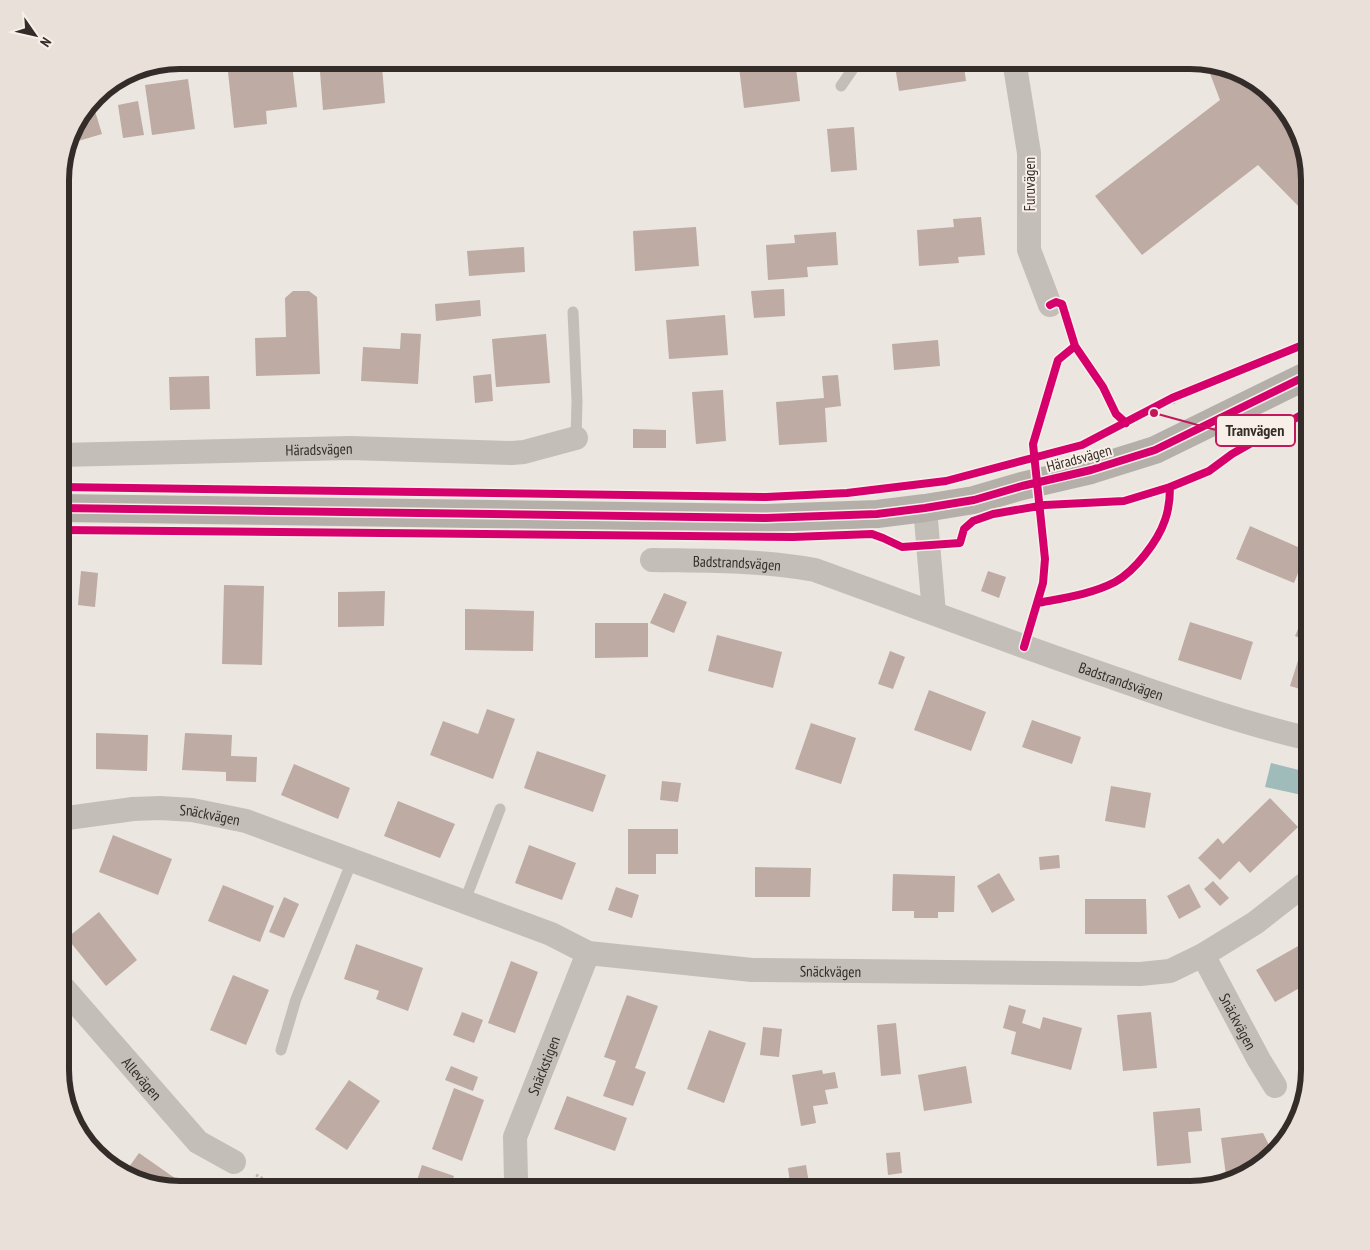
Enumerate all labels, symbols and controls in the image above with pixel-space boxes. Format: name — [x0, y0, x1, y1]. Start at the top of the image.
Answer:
north arrow — [10, 10, 60, 60]
text: N — [36, 34, 55, 50]
street label: Furuvägen — [1020, 157, 1039, 211]
callout: Tranvägen — [1216, 415, 1295, 446]
text: Tranvägen — [1226, 420, 1284, 440]
street label: Häradsvägen — [285, 438, 353, 459]
street label: Häradsvägen — [1044, 440, 1114, 476]
street label: Badstrandsvägen — [693, 551, 782, 574]
street label: Badstrandsvägen — [1076, 657, 1166, 704]
street label: Snäckvägen — [179, 800, 242, 829]
street label: Snäckvägen — [800, 961, 861, 981]
street label: Snäckvägen — [1215, 990, 1261, 1053]
street label: Snäckstigen — [523, 1033, 564, 1098]
street label: Allevägen — [118, 1053, 166, 1104]

